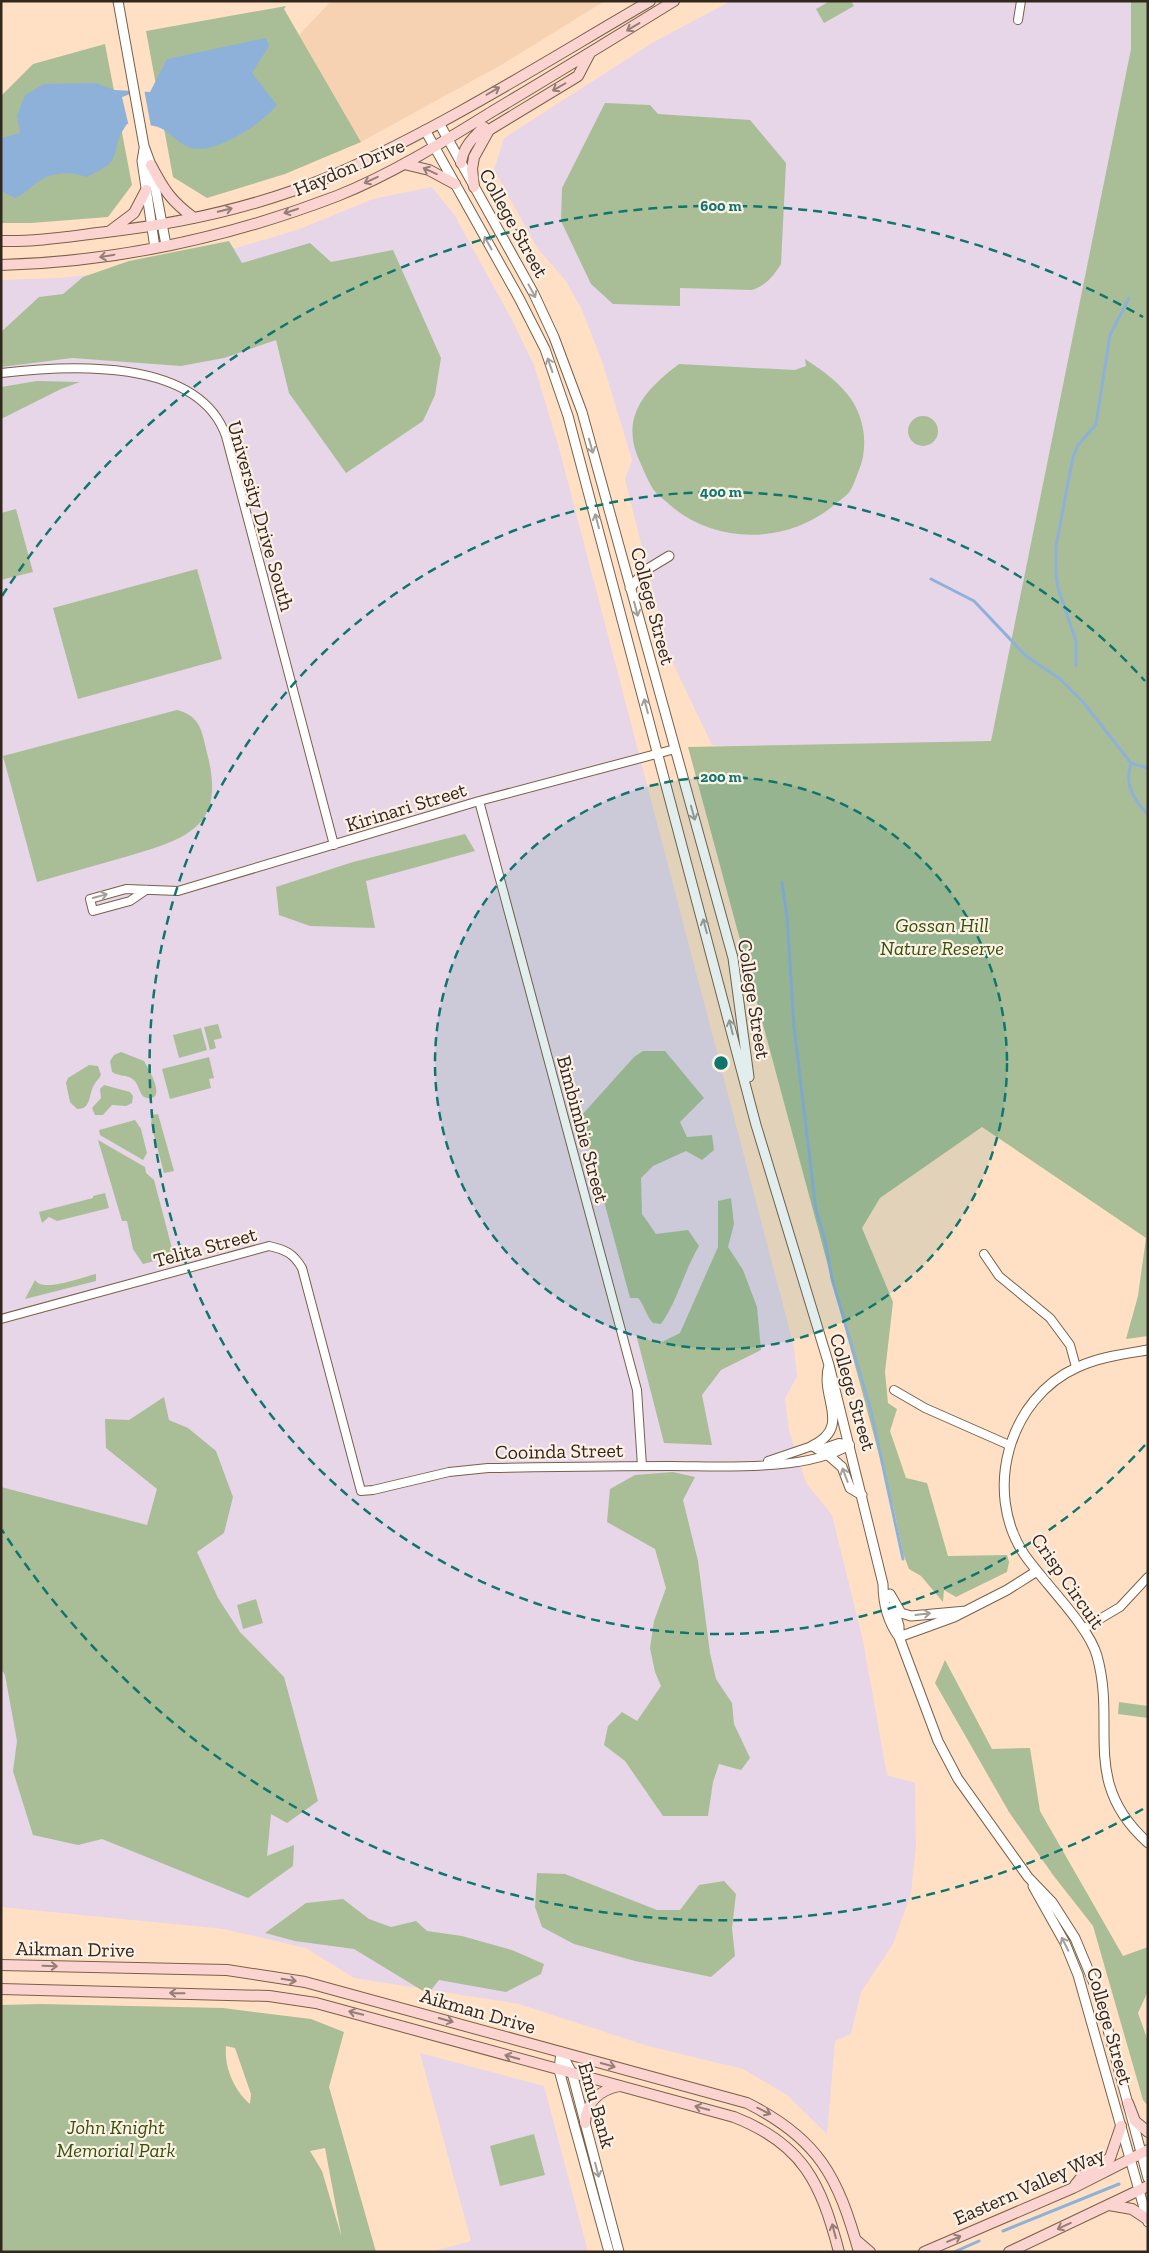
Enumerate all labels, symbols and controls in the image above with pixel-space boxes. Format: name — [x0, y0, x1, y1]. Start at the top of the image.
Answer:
one-way arrow — [626, 22, 640, 32]
one-way arrow — [553, 83, 567, 93]
one-way arrow — [485, 86, 499, 96]
street label: Haydon Drive — [290, 133, 408, 201]
street label: College Street — [474, 164, 554, 282]
one-way arrow — [423, 166, 438, 176]
one-way arrow — [364, 176, 379, 185]
text: 600 m — [700, 197, 742, 215]
one-way arrow — [217, 205, 233, 215]
one-way arrow — [283, 207, 299, 216]
one-way arrow — [483, 235, 493, 250]
one-way arrow — [99, 251, 115, 261]
one-way arrow — [527, 283, 537, 298]
one-way arrow — [545, 358, 554, 374]
street label: University Drive South — [222, 418, 300, 615]
one-way arrow — [587, 438, 597, 454]
text: 400 m — [700, 483, 742, 501]
one-way arrow — [591, 514, 601, 530]
street label: College Street — [626, 545, 680, 668]
one-way arrow — [632, 601, 642, 617]
one-way arrow — [640, 699, 650, 715]
text: 200 m — [700, 768, 742, 786]
street label: Kirinari Street — [343, 777, 470, 837]
one-way arrow — [688, 804, 698, 820]
one-way arrow — [92, 891, 108, 900]
park label: Gossan Hill Nature Reserve — [880, 913, 1004, 960]
one-way arrow — [699, 919, 709, 935]
street label: College Street — [733, 937, 775, 1061]
one-way arrow — [726, 1019, 735, 1035]
street label: Bimbimbie Street — [552, 1053, 614, 1206]
centre of rings — [712, 1054, 730, 1072]
street label: Telita Street — [151, 1222, 260, 1272]
street label: College Street — [825, 1331, 881, 1454]
street label: Cooinda Street — [495, 1438, 624, 1464]
one-way arrow — [840, 1468, 849, 1483]
street label: Crisp Circuit — [1026, 1528, 1110, 1634]
one-way arrow — [915, 1609, 931, 1619]
street label: Aikman Drive — [15, 1936, 135, 1962]
one-way arrow — [1060, 1937, 1069, 1952]
one-way arrow — [42, 1961, 58, 1971]
street label: College Street — [1082, 1965, 1138, 2088]
one-way arrow — [280, 1975, 296, 1985]
street label: Aikman Drive — [418, 1983, 538, 2039]
one-way arrow — [170, 1988, 186, 1997]
one-way arrow — [348, 2008, 364, 2017]
one-way arrow — [438, 2016, 454, 2026]
one-way arrow — [505, 2051, 521, 2061]
street label: Emu Bank — [573, 2059, 621, 2151]
one-way arrow — [600, 2060, 616, 2070]
one-way arrow — [695, 2103, 711, 2113]
one-way arrow — [756, 2107, 771, 2116]
park label: John Knight Memorial Park — [57, 2115, 175, 2162]
street label: Eastern Valley Way — [950, 2142, 1109, 2230]
one-way arrow — [593, 2161, 602, 2177]
one-way arrow — [1057, 2222, 1072, 2231]
one-way arrow — [829, 2224, 838, 2240]
one-way arrow — [946, 2234, 961, 2243]

